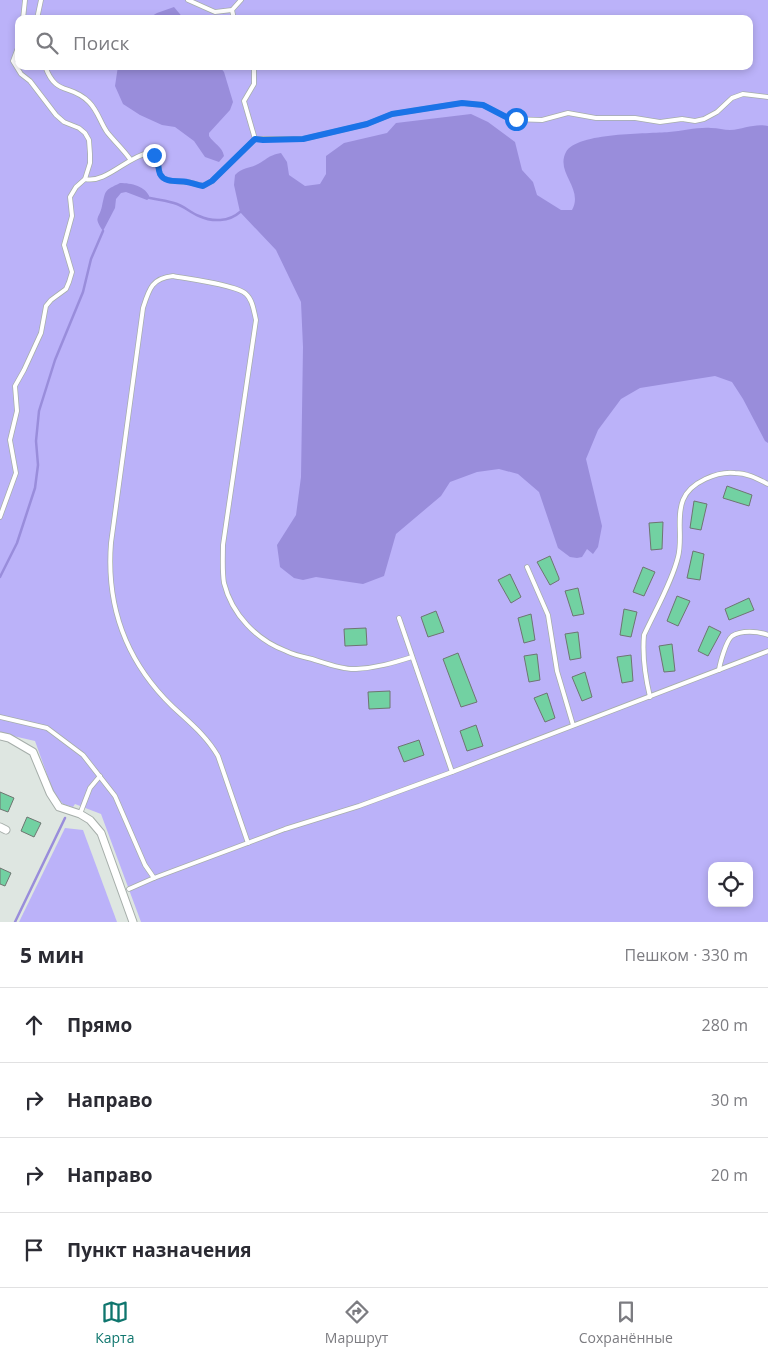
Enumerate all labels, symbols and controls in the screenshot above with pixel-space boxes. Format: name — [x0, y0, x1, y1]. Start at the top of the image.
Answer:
search box — [15, 15, 753, 70]
icon: search — [33, 29, 61, 57]
text: Поиск — [73, 30, 129, 56]
route start — [505, 108, 528, 131]
route end — [143, 144, 166, 167]
map controls — [708, 862, 753, 907]
button: locate — [708, 862, 753, 907]
text: 5 мин — [20, 941, 84, 969]
text: Пешком · 330 m — [625, 944, 748, 966]
icon: ahead — [20, 1011, 48, 1039]
text: Прямо — [67, 1012, 132, 1038]
text: 280 m — [702, 1014, 748, 1036]
icon: right — [20, 1086, 48, 1114]
text: Направо — [67, 1087, 153, 1113]
text: 30 m — [711, 1089, 748, 1111]
icon: right — [20, 1161, 48, 1189]
text: Направо — [67, 1162, 153, 1188]
text: 20 m — [711, 1164, 748, 1186]
icon: arrive — [20, 1236, 48, 1264]
text: Пункт назначения — [67, 1237, 252, 1263]
tab: Карта — [95, 1298, 134, 1347]
tab: Маршрут — [325, 1298, 388, 1347]
tab: Сохранённые — [579, 1298, 673, 1347]

